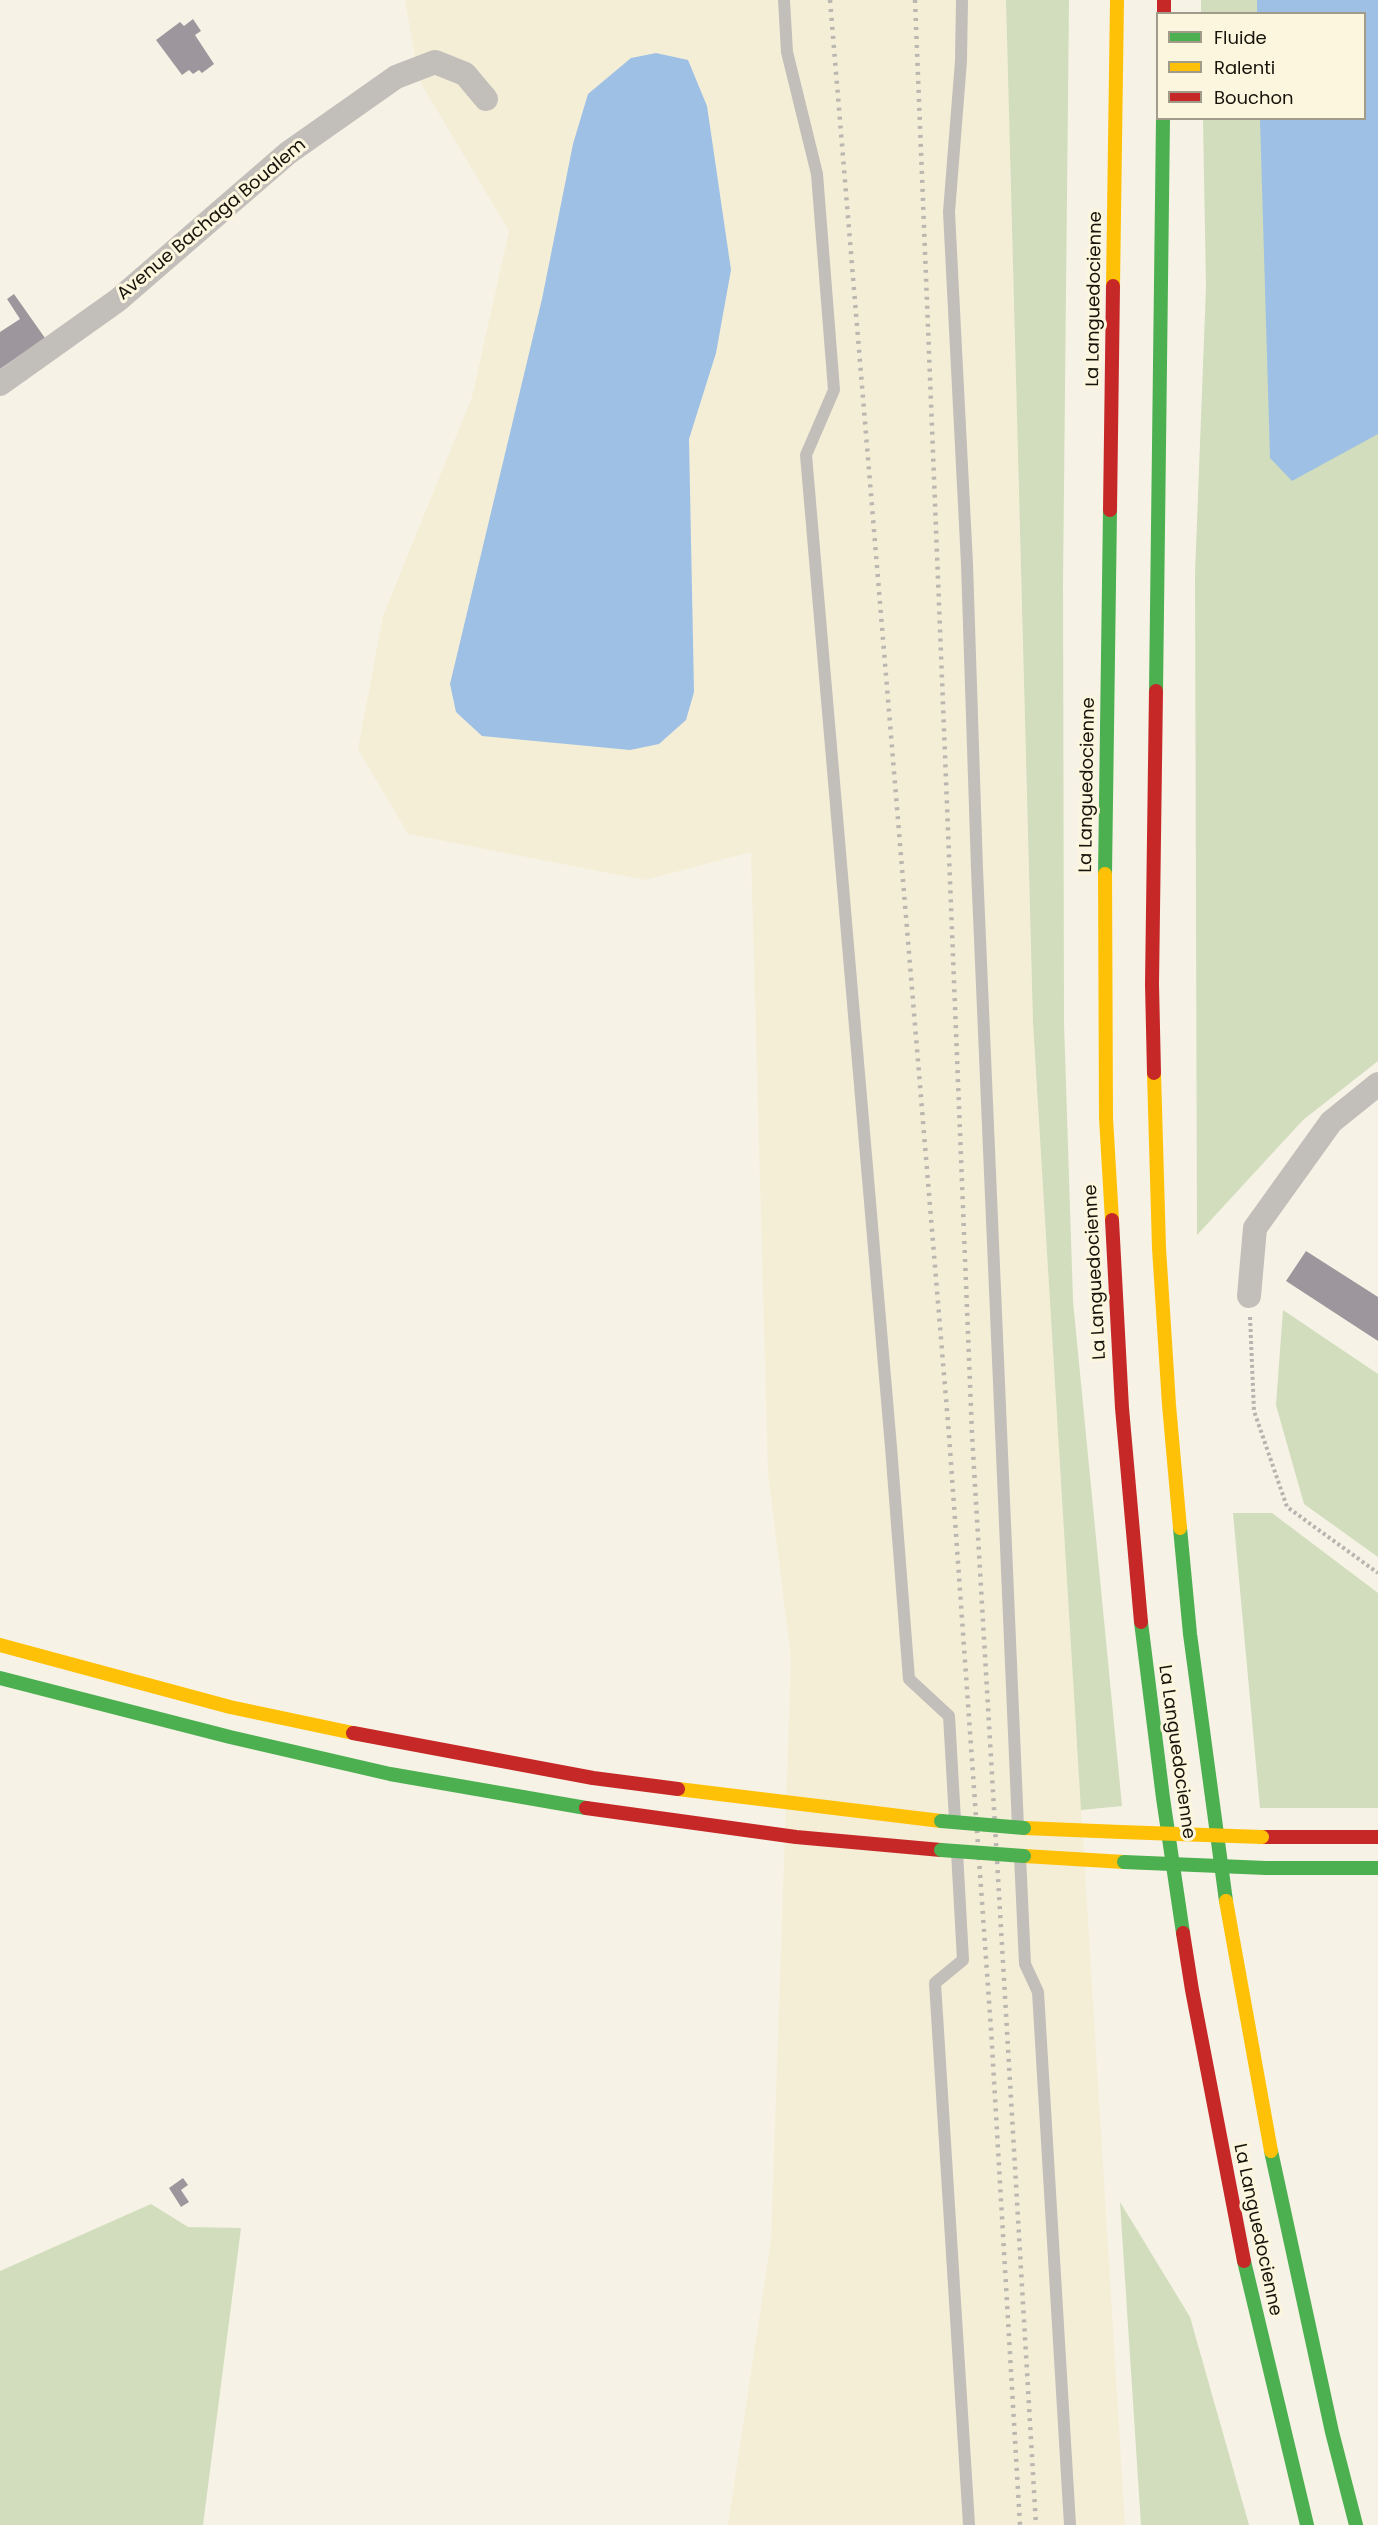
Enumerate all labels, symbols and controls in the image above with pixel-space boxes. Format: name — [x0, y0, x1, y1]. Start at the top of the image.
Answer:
legend — [1156, 12, 1366, 120]
text: Fluide — [1214, 25, 1267, 50]
text: Ralenti — [1214, 55, 1275, 80]
text: Bouchon — [1214, 85, 1294, 110]
street label: Avenue Bachaga Boualem — [113, 135, 311, 305]
street label: La Languedocienne — [1083, 211, 1107, 387]
street label: La Languedocienne — [1076, 697, 1100, 873]
street label: La Languedocienne — [1081, 1184, 1111, 1360]
street label: La Languedocienne — [1153, 1664, 1199, 1840]
street label: La Languedocienne — [1228, 2142, 1286, 2318]

